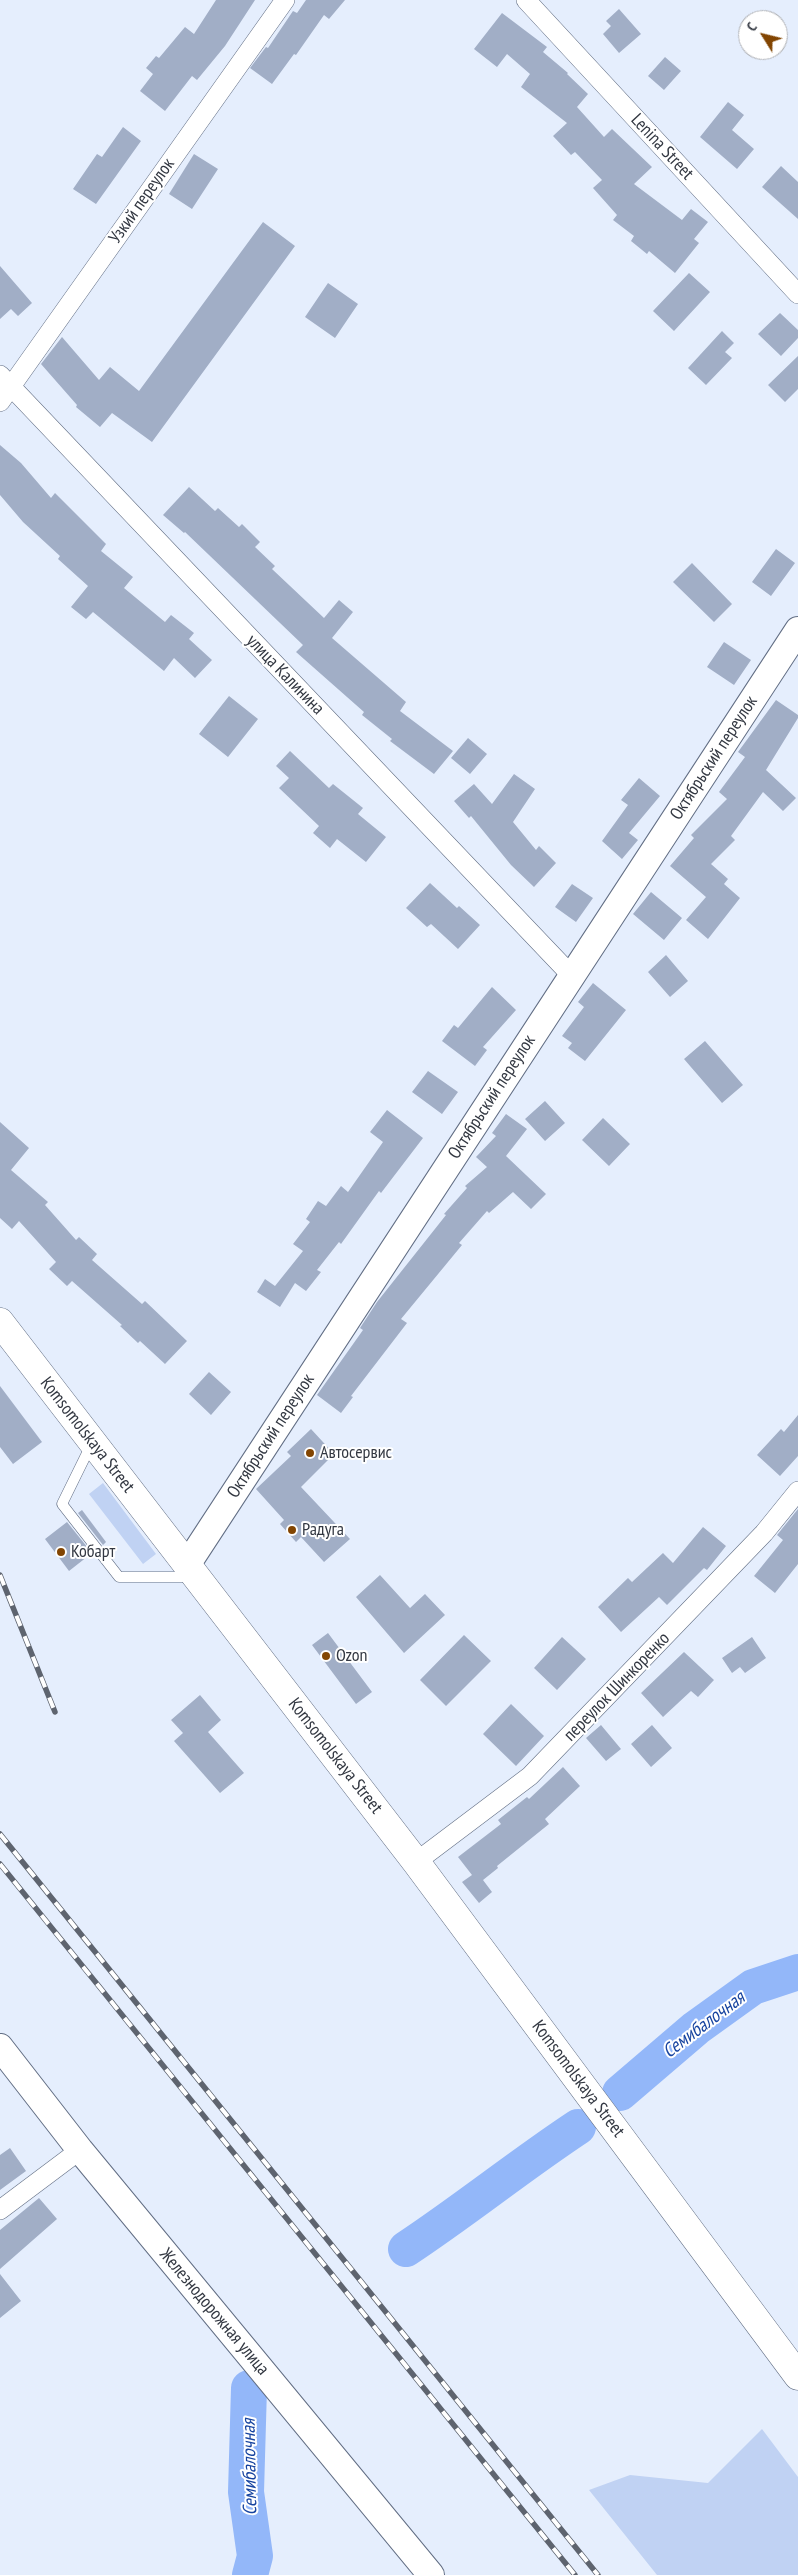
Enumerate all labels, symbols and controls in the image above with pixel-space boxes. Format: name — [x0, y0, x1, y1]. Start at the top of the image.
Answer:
north arrow — [738, 10, 788, 60]
text: С — [743, 19, 761, 35]
street label: Lenina Street — [626, 110, 698, 184]
street label: Узкий переулок — [105, 154, 179, 248]
street label: улица Калинина — [242, 631, 328, 719]
street label: Октябрьский переулок — [666, 692, 762, 824]
street label: Октябрьский переулок — [444, 1031, 540, 1163]
street label: Октябрьский переулок — [223, 1370, 319, 1502]
street label: Komsomolskaya Street — [35, 1373, 139, 1497]
place label: Автосервис — [320, 1442, 392, 1464]
marker: Автосервис — [304, 1447, 316, 1459]
place label: Радуга — [302, 1519, 344, 1541]
marker: Радуга — [286, 1524, 298, 1536]
place label: Кобарт — [71, 1541, 115, 1563]
marker: Кобарт — [55, 1546, 67, 1558]
street label: переулок Шинкоренко — [560, 1628, 674, 1746]
place label: Ozon — [336, 1645, 368, 1667]
marker: Ozon — [320, 1650, 332, 1662]
street label: Komsomolskaya Street — [283, 1694, 387, 1818]
water label: Семибалочная — [659, 1987, 749, 2063]
street label: Komsomolskaya Street — [527, 2016, 629, 2142]
street label: Железнодорожная улица — [155, 2244, 273, 2380]
water label: Семибалочная — [238, 2418, 262, 2516]

